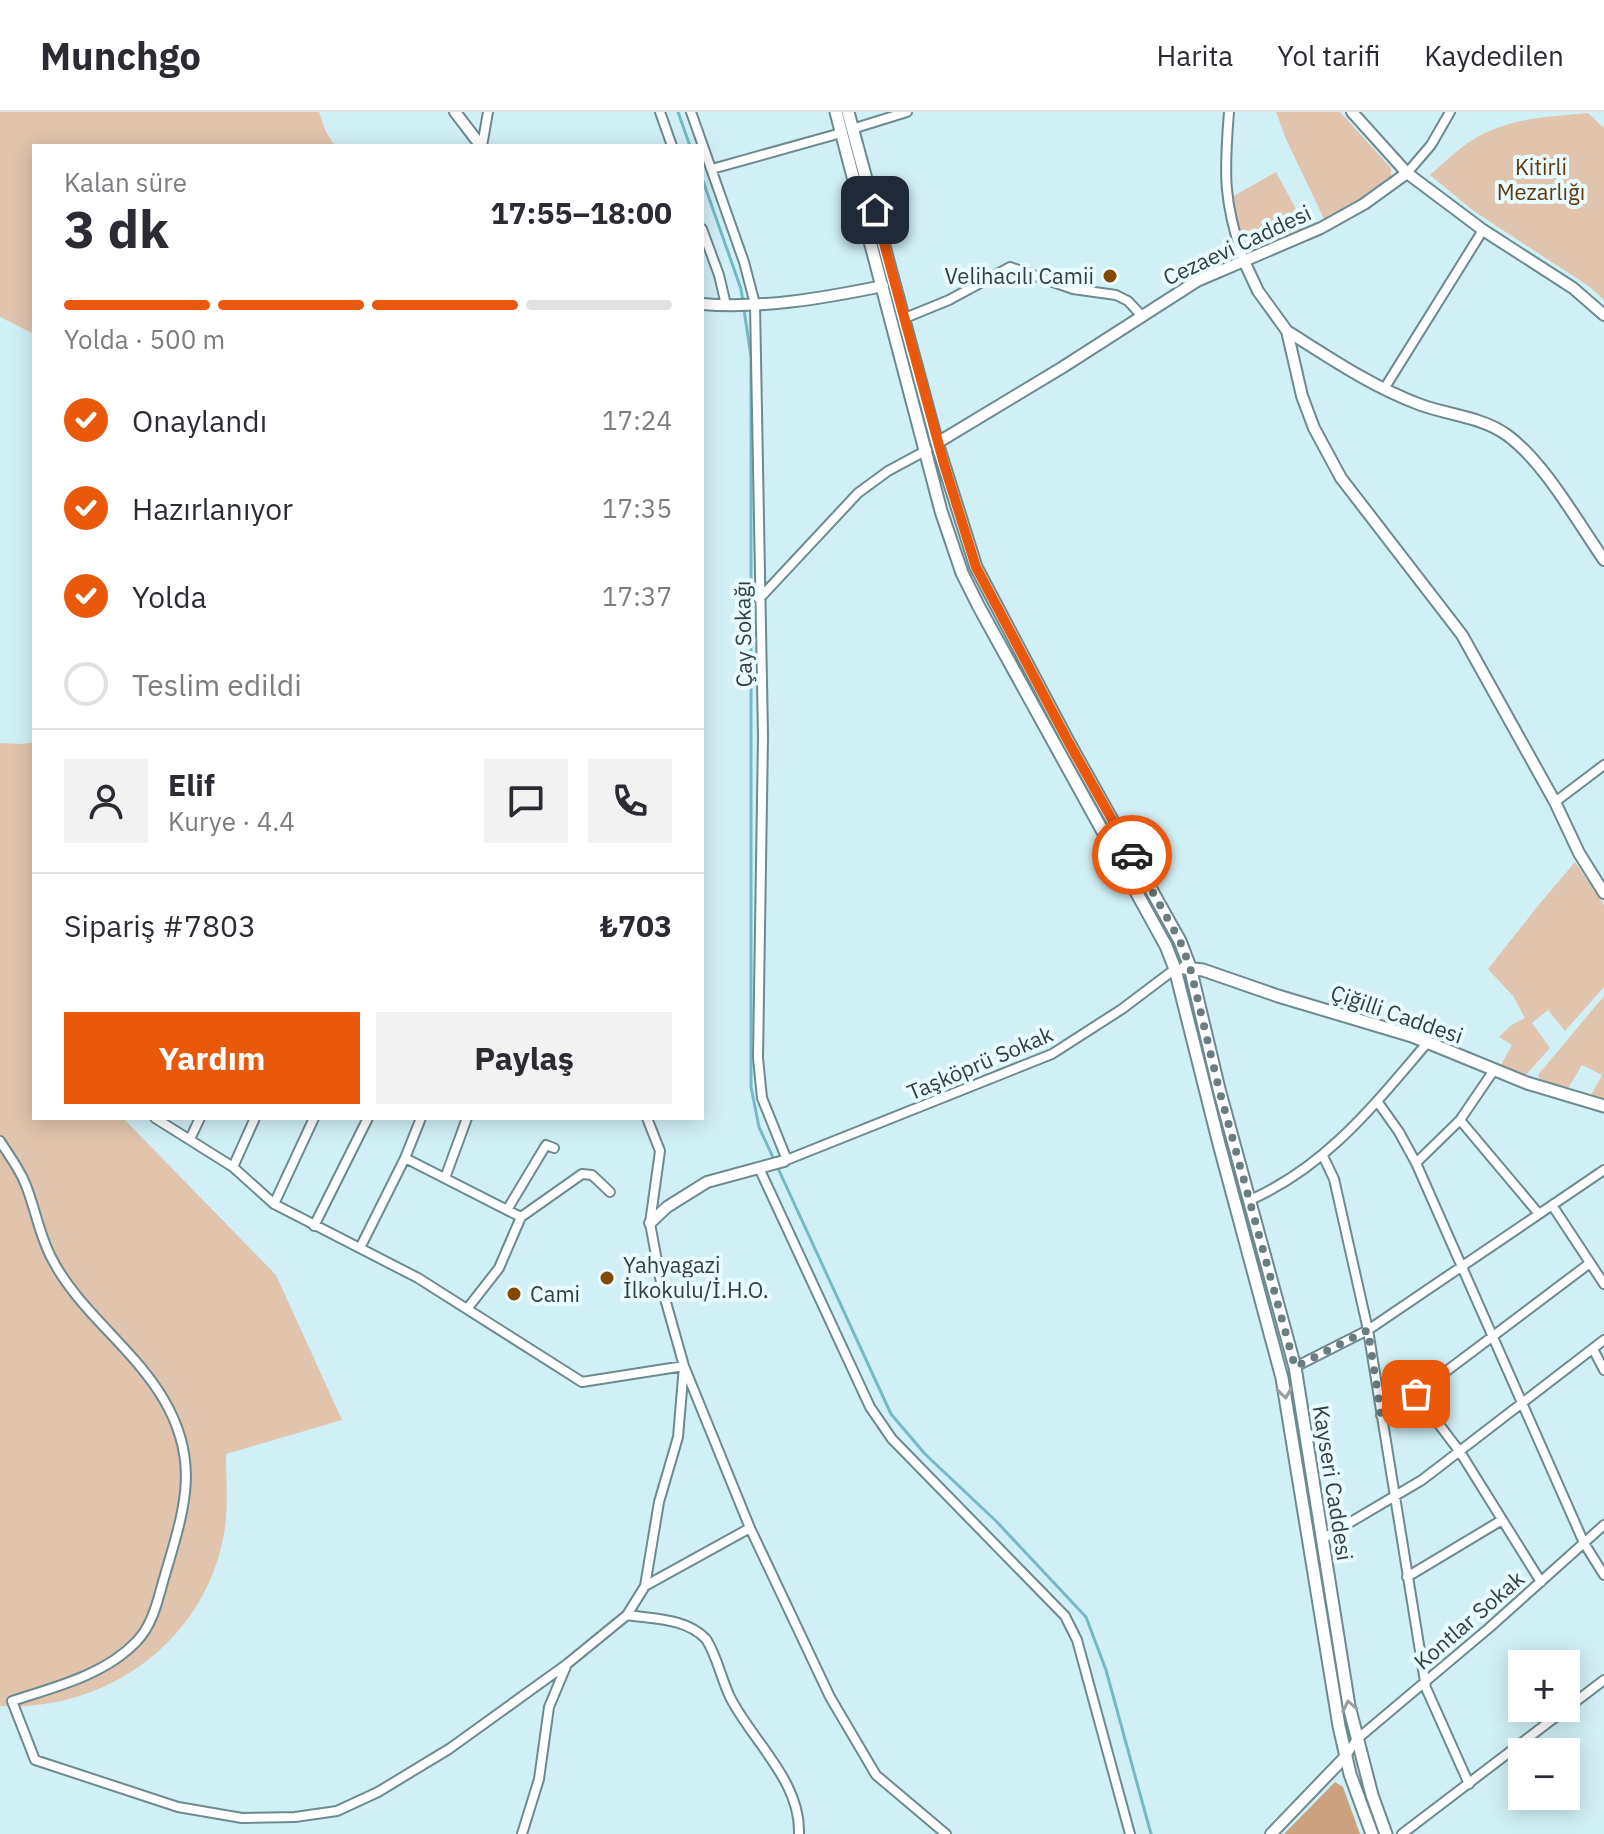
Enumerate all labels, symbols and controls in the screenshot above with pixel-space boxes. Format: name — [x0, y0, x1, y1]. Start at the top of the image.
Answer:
text: Munchgo — [40, 31, 201, 80]
text: Harita — [1156, 37, 1233, 74]
text: Yol tarifi — [1277, 37, 1380, 74]
text: Kaydedilen — [1424, 37, 1564, 74]
park label: Kitirli Mezarlığı — [1497, 152, 1585, 206]
text: Kalan süre — [64, 165, 187, 199]
pin — [841, 176, 909, 244]
icon: home — [853, 188, 897, 232]
text: 17:55–18:00 — [491, 193, 672, 232]
text: 3 dk — [64, 195, 169, 262]
street label: Cezaevi Caddesi — [1158, 198, 1316, 292]
place label: Velihacılı Camii — [945, 261, 1094, 290]
marker: Velihacılı Camii — [1101, 267, 1119, 285]
text: Yolda · 500 m — [64, 322, 225, 356]
icon: check — [64, 398, 108, 442]
text: Onaylandı — [132, 401, 267, 440]
text: 17:24 — [602, 403, 672, 437]
icon: check — [64, 486, 108, 530]
text: Hazırlanıyor — [132, 489, 293, 528]
text: 17:35 — [602, 491, 672, 525]
icon: check — [64, 574, 108, 618]
text: Yolda — [132, 577, 207, 616]
text: 17:37 — [602, 579, 672, 613]
street label: Çay Sokağı — [727, 580, 758, 688]
text: Teslim edildi — [132, 665, 302, 704]
button: person — [64, 759, 148, 843]
button: chat — [484, 759, 568, 843]
button: phone — [588, 759, 672, 843]
text: Elif — [168, 765, 215, 804]
text: Kurye · 4.4 — [168, 804, 295, 838]
courier — [1092, 815, 1172, 895]
icon: car — [1110, 833, 1154, 877]
text: Sipariş #7803 — [64, 906, 256, 945]
text: ₺703 — [600, 906, 672, 945]
street label: Çiğilli Caddesi — [1327, 977, 1467, 1050]
button: Yardım — [64, 1012, 360, 1104]
button: Paylaş — [376, 1012, 672, 1104]
street label: Taşköprü Sokak — [903, 1019, 1057, 1106]
place label: Yahyagazi İlkokulu/İ.H.O. — [623, 1250, 769, 1304]
marker: Yahyagazi İlkokulu/İ.H.O. — [598, 1269, 616, 1287]
place label: Cami — [530, 1279, 580, 1308]
marker: Cami — [505, 1285, 523, 1303]
pin — [1382, 1360, 1450, 1428]
icon: bag — [1394, 1372, 1438, 1416]
one-way arrow — [1276, 1386, 1293, 1400]
street label: Kayseri Caddesi — [1307, 1403, 1360, 1563]
street label: Kontlar Sokak — [1408, 1564, 1530, 1675]
map controls — [1508, 1650, 1580, 1810]
button: + — [1508, 1650, 1580, 1722]
one-way arrow — [1341, 1699, 1358, 1712]
button: − — [1508, 1738, 1580, 1810]

